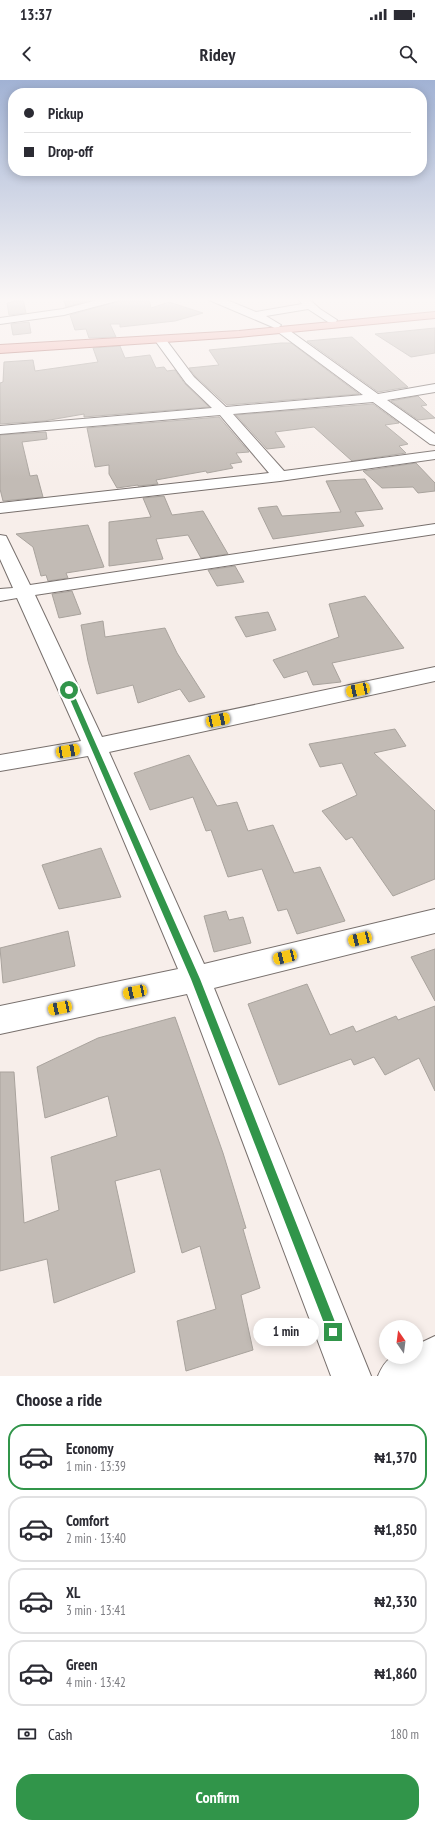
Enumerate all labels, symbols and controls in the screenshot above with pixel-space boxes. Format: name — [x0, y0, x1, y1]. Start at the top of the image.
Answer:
text: 13:37 — [20, 5, 52, 24]
icon: back — [16, 43, 38, 65]
text: Ridey — [200, 43, 235, 66]
icon: search — [397, 43, 419, 65]
text: Pickup — [48, 104, 83, 123]
text: Drop-off — [48, 142, 93, 161]
route start — [60, 681, 78, 699]
car — [345, 682, 371, 698]
car — [205, 712, 231, 728]
car — [55, 743, 81, 759]
car — [347, 930, 373, 948]
car — [272, 948, 298, 966]
car — [122, 984, 148, 1000]
car — [47, 1000, 73, 1016]
callout: 1 min — [253, 1318, 319, 1346]
north arrow — [379, 1320, 423, 1364]
map controls — [379, 1320, 423, 1364]
text: 1 min — [273, 1323, 299, 1340]
route end — [324, 1323, 342, 1341]
text: Choose a ride — [16, 1388, 102, 1411]
icon: car — [18, 1439, 54, 1475]
text: Economy — [66, 1439, 114, 1458]
text: ₦1,370 — [374, 1448, 417, 1467]
text: 1 min · 13:39 — [66, 1458, 126, 1475]
icon: car — [18, 1511, 54, 1547]
text: Comfort — [66, 1511, 109, 1530]
text: ₦1,850 — [374, 1520, 417, 1539]
text: 2 min · 13:40 — [66, 1530, 126, 1547]
icon: car — [18, 1583, 54, 1619]
text: XL — [66, 1583, 80, 1602]
text: ₦2,330 — [374, 1592, 417, 1611]
text: 3 min · 13:41 — [66, 1602, 126, 1619]
icon: car — [18, 1655, 54, 1691]
text: Green — [66, 1655, 98, 1674]
text: ₦1,860 — [374, 1664, 417, 1683]
text: 4 min · 13:42 — [66, 1674, 126, 1691]
icon: cash — [16, 1723, 38, 1745]
text: Cash — [48, 1725, 72, 1744]
text: 180 m — [390, 1726, 419, 1743]
button: Confirm — [16, 1774, 419, 1820]

